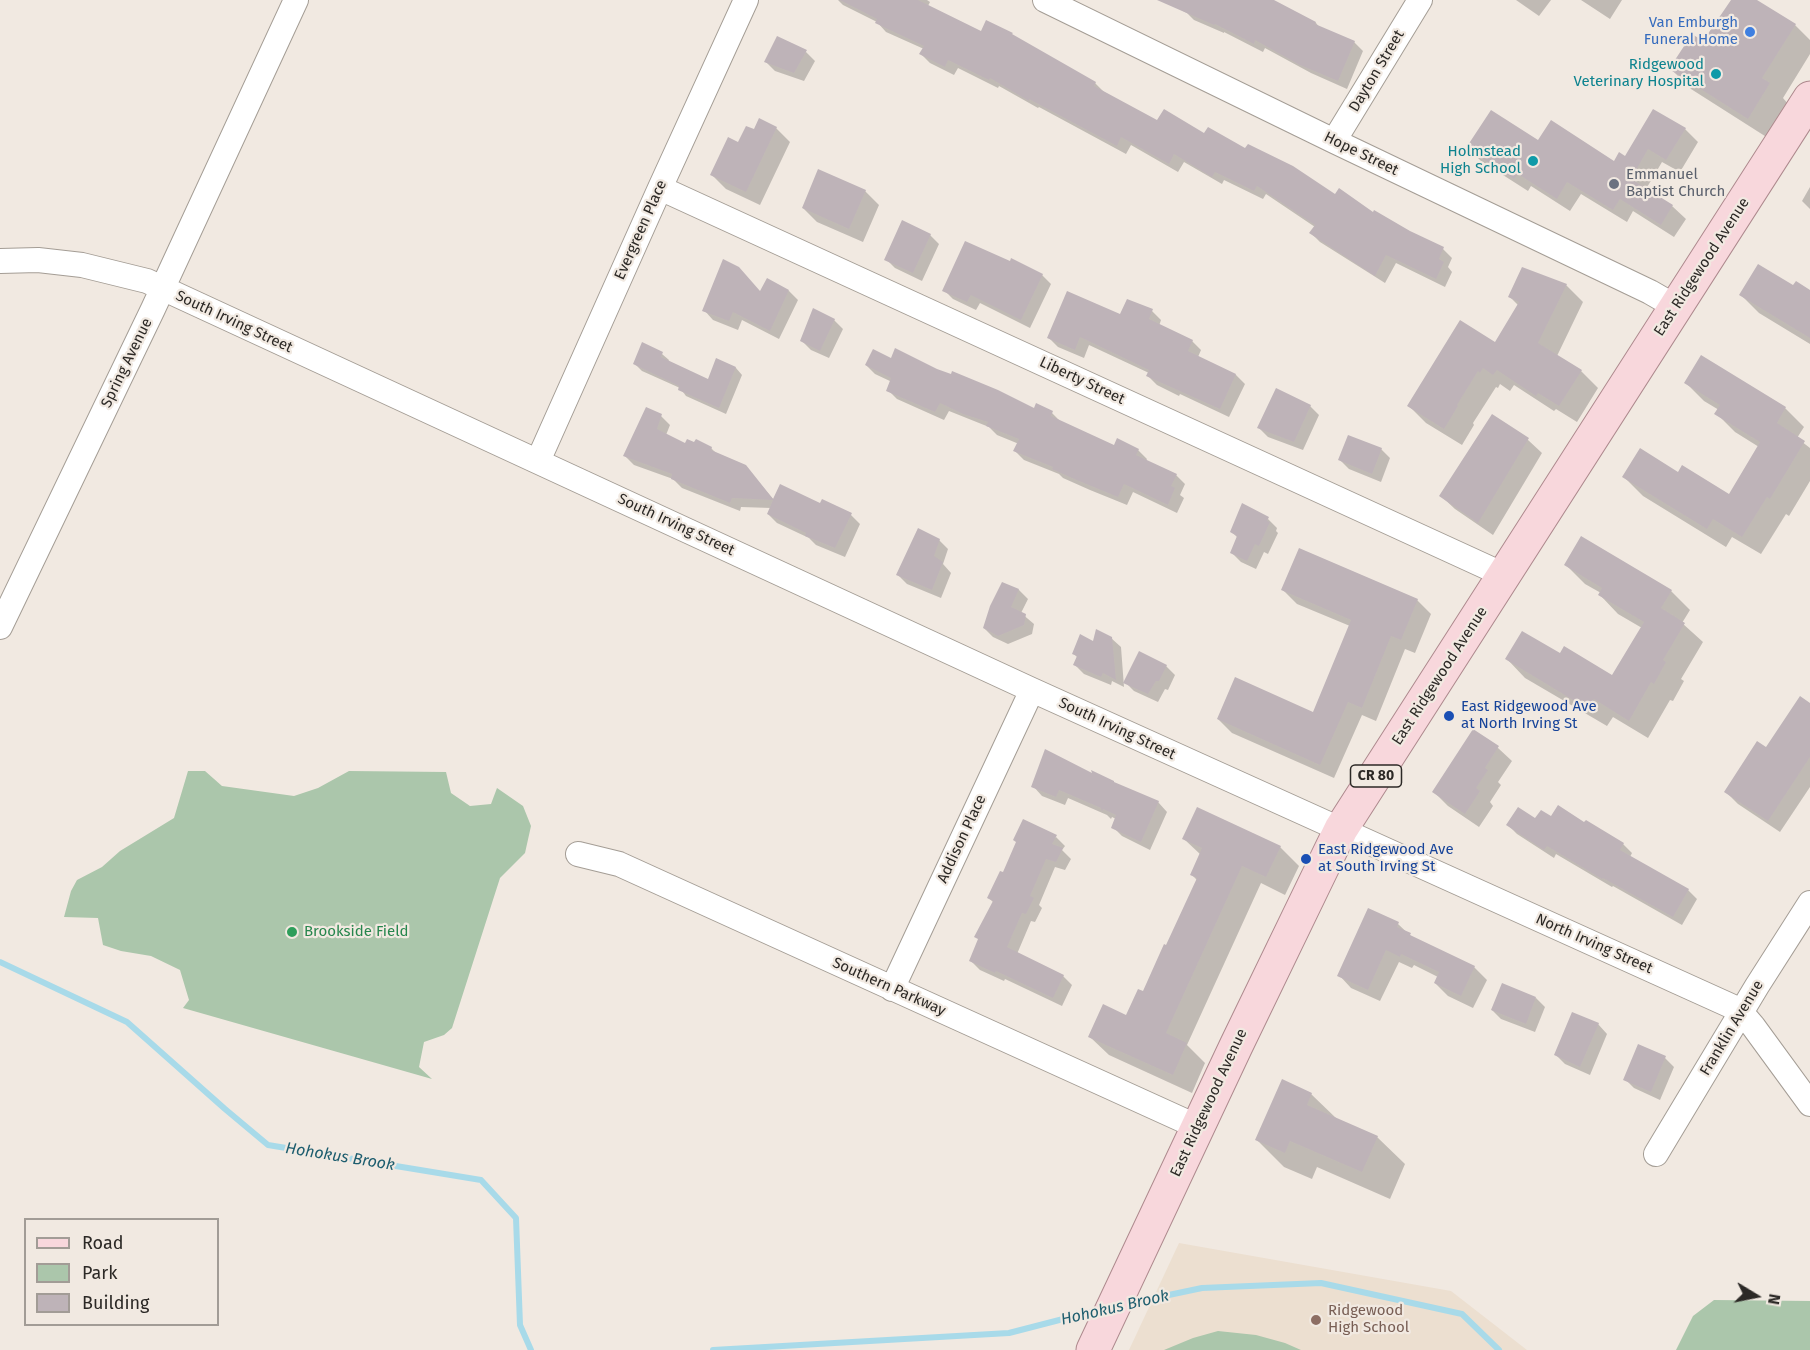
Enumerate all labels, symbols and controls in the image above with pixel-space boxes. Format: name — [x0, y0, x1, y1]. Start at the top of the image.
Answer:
place label: Van Emburgh Funeral Home — [1644, 14, 1738, 49]
marker: Van Emburgh Funeral Home — [1743, 25, 1757, 39]
street label: Dayton Street — [1346, 27, 1408, 115]
place label: Ridgewood Veterinary Hospital — [1574, 56, 1704, 91]
marker: Ridgewood Veterinary Hospital — [1709, 67, 1723, 81]
street label: Hope Street — [1321, 128, 1401, 180]
place label: Holmstead High School — [1440, 143, 1521, 178]
marker: Holmstead High School — [1526, 154, 1540, 168]
place label: Emmanuel Baptist Church — [1626, 166, 1725, 201]
street label: Evergreen Place — [611, 177, 671, 283]
marker: Emmanuel Baptist Church — [1607, 177, 1621, 191]
street label: East Ridgewood Avenue — [1651, 194, 1753, 340]
street label: South Irving Street — [173, 287, 295, 357]
street label: Spring Avenue — [98, 315, 156, 411]
street label: Liberty Street — [1037, 353, 1127, 409]
street label: South Irving Street — [615, 490, 737, 560]
street label: East Ridgewood Avenue — [1389, 603, 1491, 749]
street label: South Irving Street — [1056, 694, 1178, 764]
place label: East Ridgewood Ave at North Irving St — [1461, 698, 1597, 733]
marker: East Ridgewood Ave at North Irving St — [1442, 709, 1456, 723]
road number: CR 80 — [1350, 765, 1402, 787]
street label: Addison Place — [934, 792, 990, 886]
place label: East Ridgewood Ave at South Irving St — [1318, 841, 1454, 876]
marker: East Ridgewood Ave at South Irving St — [1299, 852, 1313, 866]
street label: North Irving Street — [1533, 910, 1655, 978]
place label: Brookside Field — [304, 923, 408, 941]
marker: Brookside Field — [285, 925, 299, 939]
street label: Southern Parkway — [830, 954, 948, 1020]
street label: Franklin Avenue — [1696, 977, 1768, 1079]
street label: East Ridgewood Avenue — [1167, 1026, 1251, 1180]
water label: Hohokus Brook — [284, 1139, 396, 1175]
legend — [24, 1218, 219, 1326]
text: Road — [82, 1232, 124, 1254]
text: Park — [82, 1262, 117, 1284]
north arrow — [1726, 1266, 1786, 1326]
water label: Hohokus Brook — [1059, 1286, 1171, 1330]
text: Building — [82, 1292, 149, 1314]
text: N — [1764, 1292, 1784, 1306]
place label: Ridgewood High School — [1328, 1302, 1409, 1337]
marker: Ridgewood High School — [1309, 1313, 1323, 1327]

